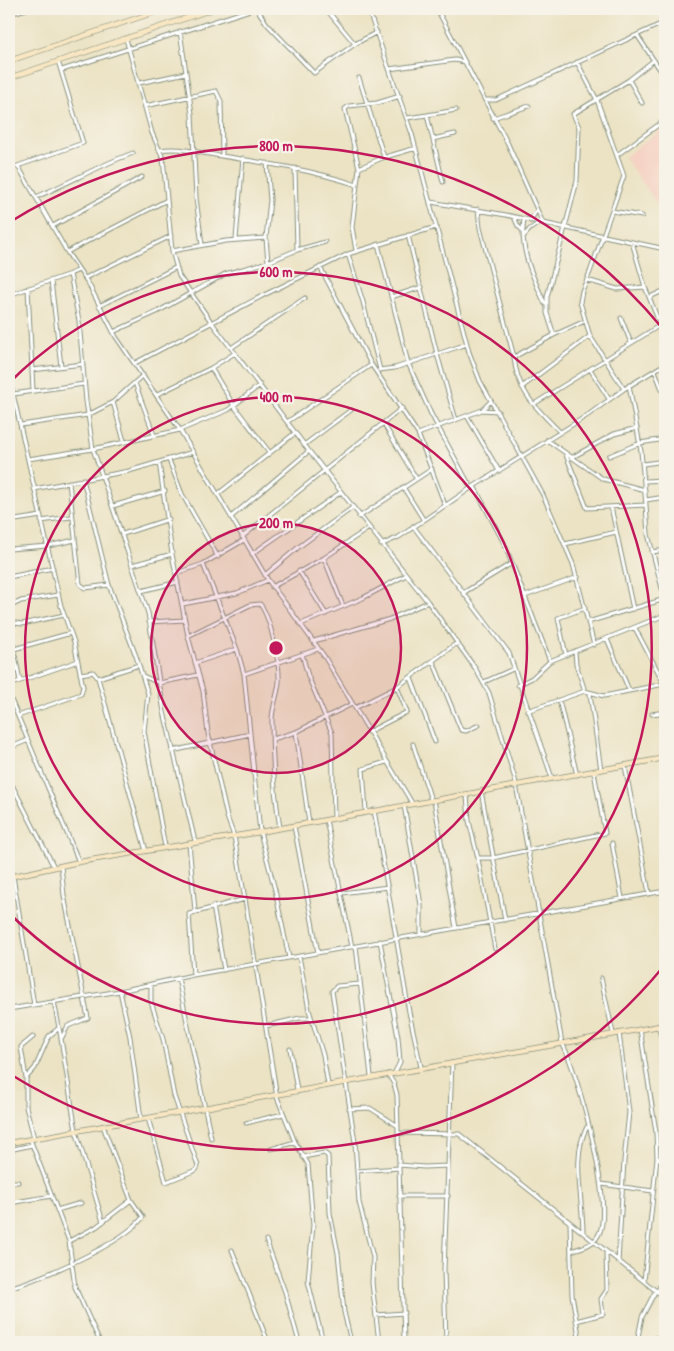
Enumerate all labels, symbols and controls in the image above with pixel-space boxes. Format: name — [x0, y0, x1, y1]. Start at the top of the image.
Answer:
text: 800 m — [259, 135, 293, 156]
text: 600 m — [259, 261, 293, 282]
text: 400 m — [260, 386, 292, 407]
text: 200 m — [259, 512, 293, 533]
centre of rings — [267, 639, 285, 657]

